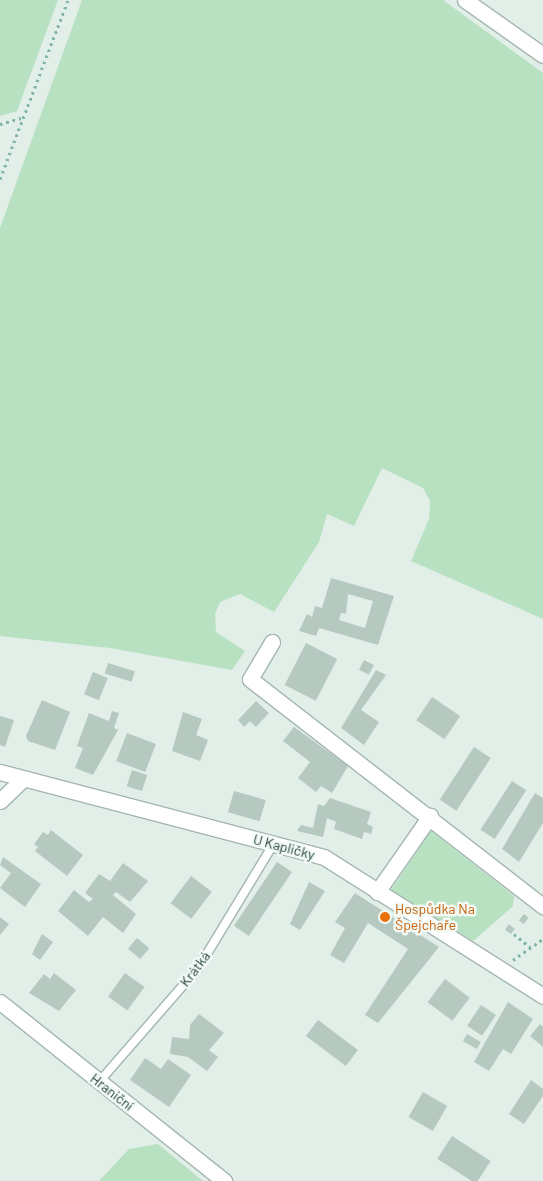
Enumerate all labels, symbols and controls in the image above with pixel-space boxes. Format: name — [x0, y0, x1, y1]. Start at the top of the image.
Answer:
street label: U Kapličky — [251, 831, 317, 863]
place label: Hospůdka Na Špejchaře — [395, 901, 475, 934]
marker: Hospůdka Na Špejchaře — [379, 911, 391, 923]
street label: Krátká — [176, 948, 214, 990]
street label: Hraniční — [87, 1070, 137, 1114]

